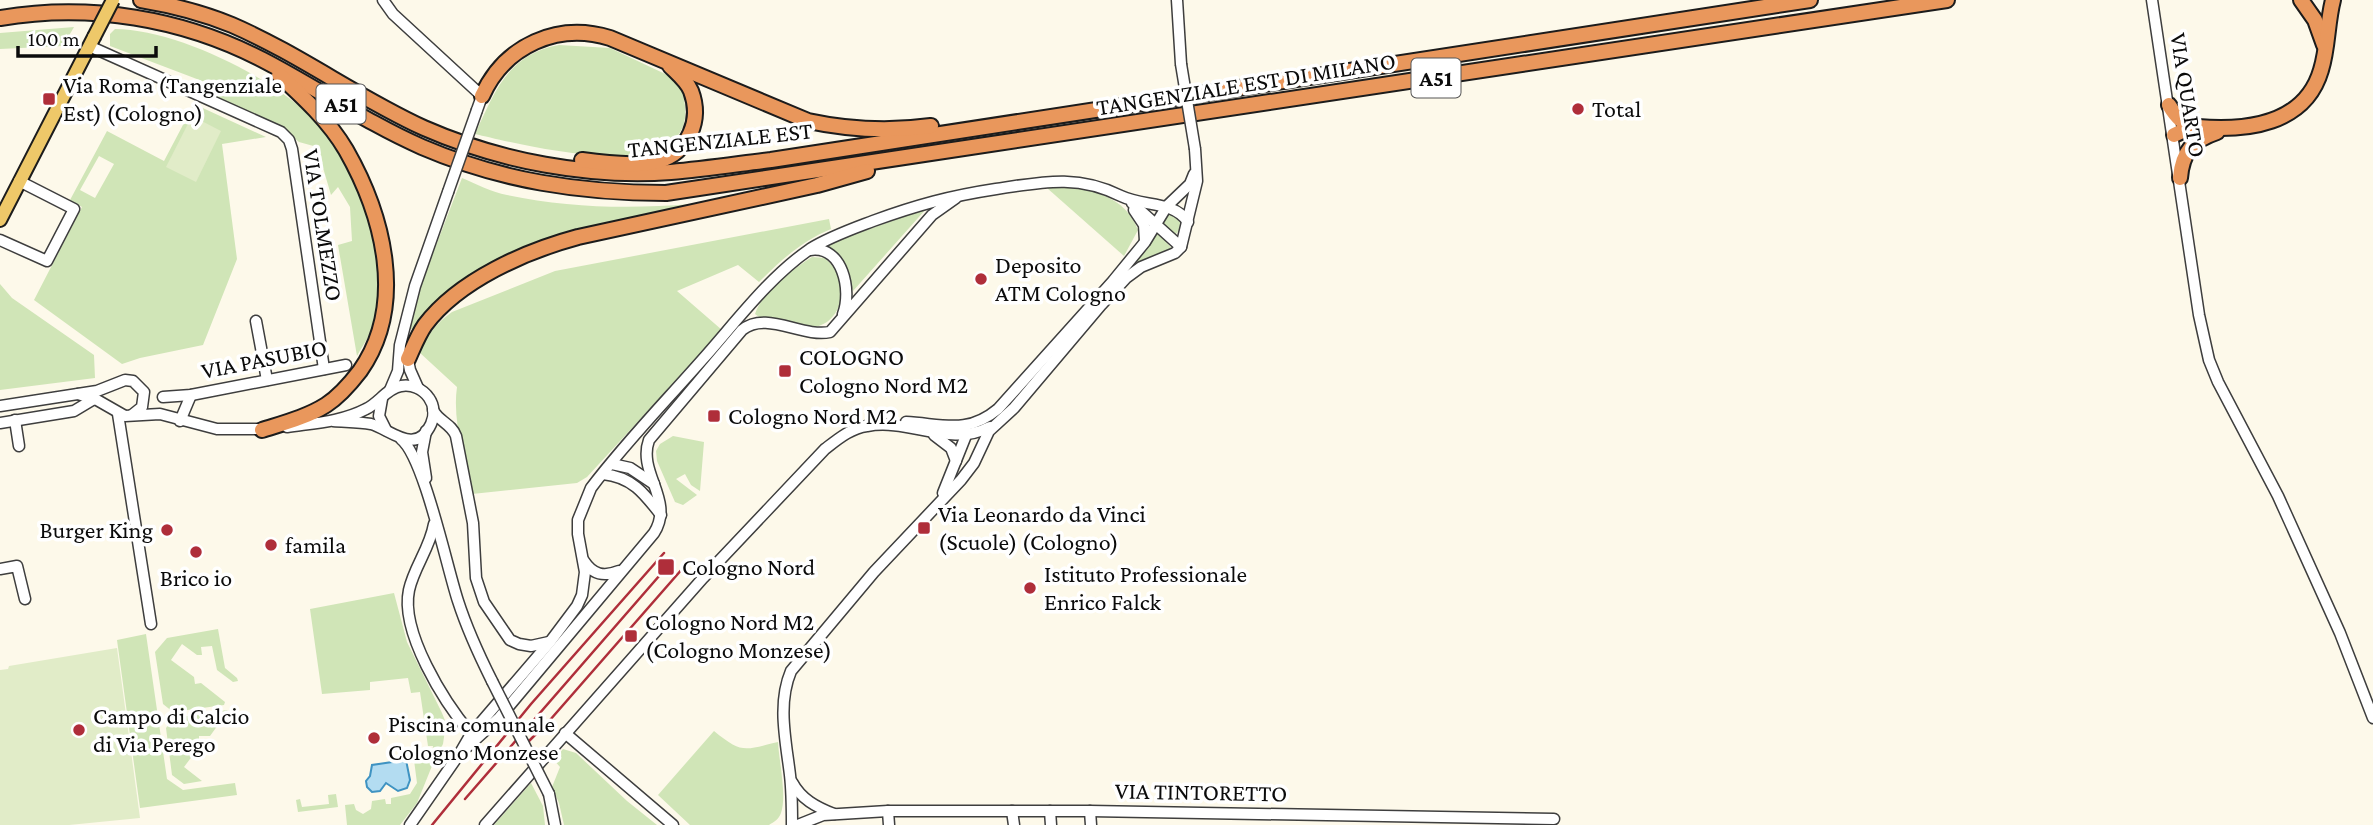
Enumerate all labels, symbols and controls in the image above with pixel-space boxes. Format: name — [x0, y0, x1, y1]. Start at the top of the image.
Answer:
scale bar — [18, 14, 156, 58]
text: 100 m — [28, 27, 80, 51]
street label: VIA QUARTO — [2165, 31, 2212, 159]
street label: TANGENZIALE EST DI MILANO — [1094, 46, 1398, 121]
road number: A51 — [1412, 58, 1460, 97]
place label: Via Roma (Tangenziale Est) (Cologno) — [63, 71, 282, 127]
road number: A51 — [316, 85, 366, 124]
marker: Via Roma (Tangenziale Est) (Cologno) — [41, 91, 57, 107]
place label: Total — [1592, 95, 1641, 122]
marker: Total — [1570, 101, 1586, 117]
street label: TANGENZIALE EST — [626, 116, 814, 163]
street label: VIA TOLMEZZO — [298, 147, 349, 303]
place label: Deposito ATM Cologno — [995, 251, 1126, 306]
marker: Deposito ATM Cologno — [973, 271, 989, 287]
street label: VIA PASUBIO — [199, 333, 329, 384]
place label: COLOGNO Cologno Nord M2 — [799, 343, 968, 398]
marker: COLOGNO Cologno Nord M2 — [777, 363, 793, 379]
place label: Cologno Nord M2 — [728, 402, 897, 429]
marker: Cologno Nord M2 — [706, 408, 722, 424]
place label: Via Leonardo da Vinci (Scuole) (Cologno) — [938, 500, 1146, 556]
place label: Burger King — [39, 516, 153, 543]
marker: Via Leonardo da Vinci (Scuole) (Cologno) — [916, 520, 932, 536]
marker: Burger King — [159, 522, 175, 538]
place label: famila — [285, 531, 346, 558]
marker: famila — [263, 537, 279, 553]
marker: Brico io — [188, 544, 204, 560]
place label: Cologno Nord — [682, 553, 816, 580]
marker: Cologno Nord — [656, 557, 676, 577]
place label: Istituto Professionale Enrico Falck — [1044, 560, 1247, 615]
place label: Brico io — [160, 564, 232, 591]
marker: Istituto Professionale Enrico Falck — [1022, 580, 1038, 596]
place label: Cologno Nord M2 (Cologno Monzese) — [645, 608, 832, 664]
marker: Cologno Nord M2 (Cologno Monzese) — [623, 628, 639, 644]
place label: Campo di Calcio di Via Perego — [93, 702, 249, 757]
place label: Piscina comunale Cologno Monzese — [388, 710, 558, 765]
marker: Campo di Calcio di Via Perego — [71, 722, 87, 738]
marker: Piscina comunale Cologno Monzese — [366, 730, 382, 746]
street label: VIA TINTORETTO — [1115, 776, 1287, 807]

